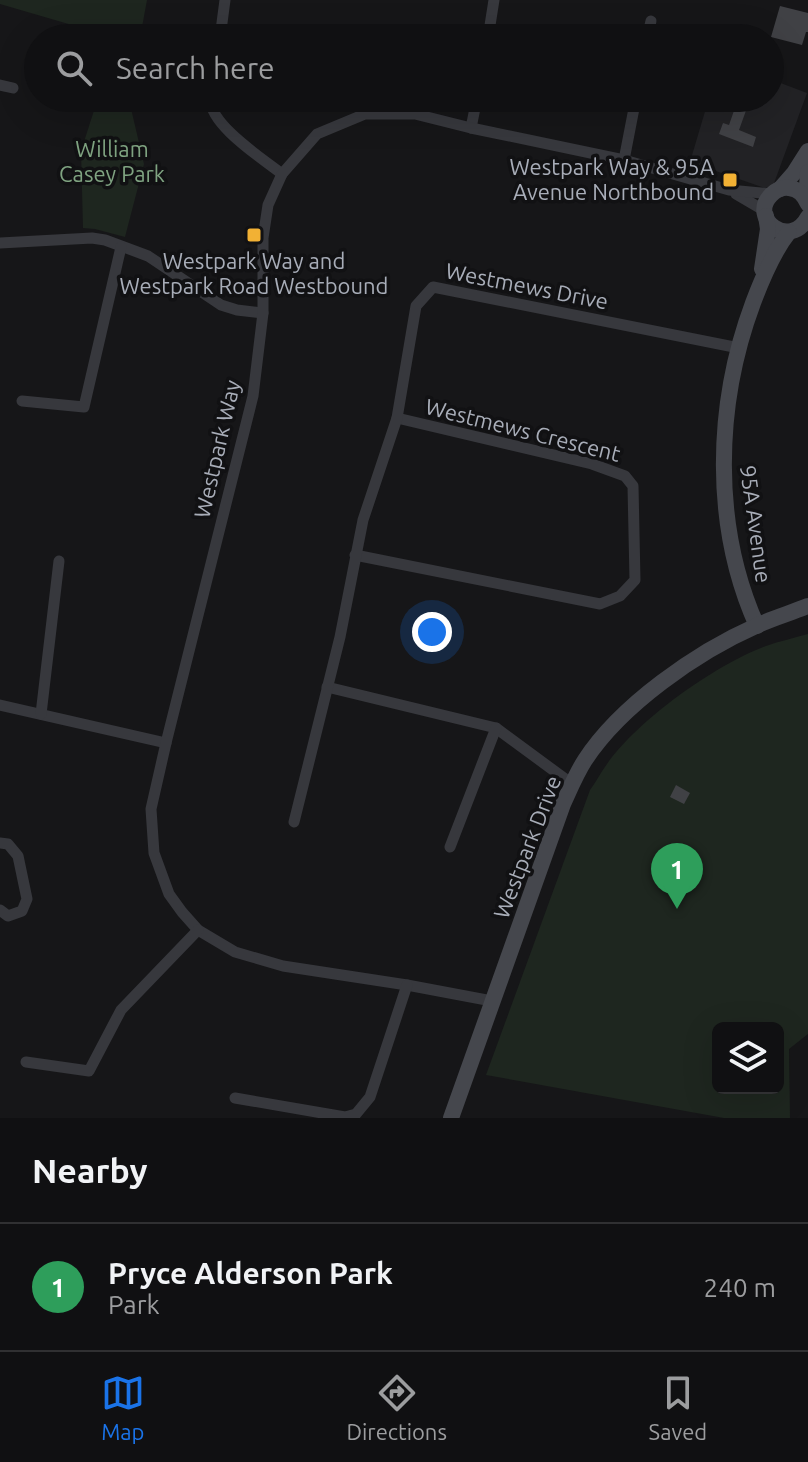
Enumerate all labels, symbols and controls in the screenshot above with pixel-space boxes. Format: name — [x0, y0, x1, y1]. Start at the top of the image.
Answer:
search box — [24, 24, 784, 112]
icon: search — [52, 46, 96, 90]
text: Search here — [116, 51, 275, 85]
park label: William Casey Park — [59, 136, 165, 186]
place label: Westpark Way & 95A Avenue Northbound — [510, 154, 715, 204]
marker: Westpark Way & 95A Avenue Northbound — [721, 171, 739, 189]
marker: Westpark Way and Westpark Road Westbound — [245, 226, 263, 244]
place label: Westpark Way and Westpark Road Westbound — [120, 248, 388, 298]
street label: Westmews Drive — [444, 257, 611, 314]
street label: Westpark Way — [188, 377, 245, 520]
street label: Westmews Crescent — [423, 393, 624, 466]
street label: 95A Avenue — [736, 464, 777, 584]
your location — [412, 612, 452, 652]
street label: Westpark Drive — [488, 772, 565, 922]
pin: 1 — [651, 843, 703, 909]
map controls — [712, 1022, 784, 1094]
button: layers — [712, 1022, 784, 1094]
text: Nearby — [32, 1151, 147, 1189]
text: Pryce Alderson Park — [108, 1256, 393, 1290]
text: 1 — [51, 1273, 65, 1302]
text: 240 m — [704, 1273, 776, 1302]
text: Park — [108, 1290, 160, 1319]
tab: Map — [101, 1371, 145, 1444]
tab: Directions — [346, 1371, 447, 1444]
tab: Saved — [649, 1371, 707, 1444]

